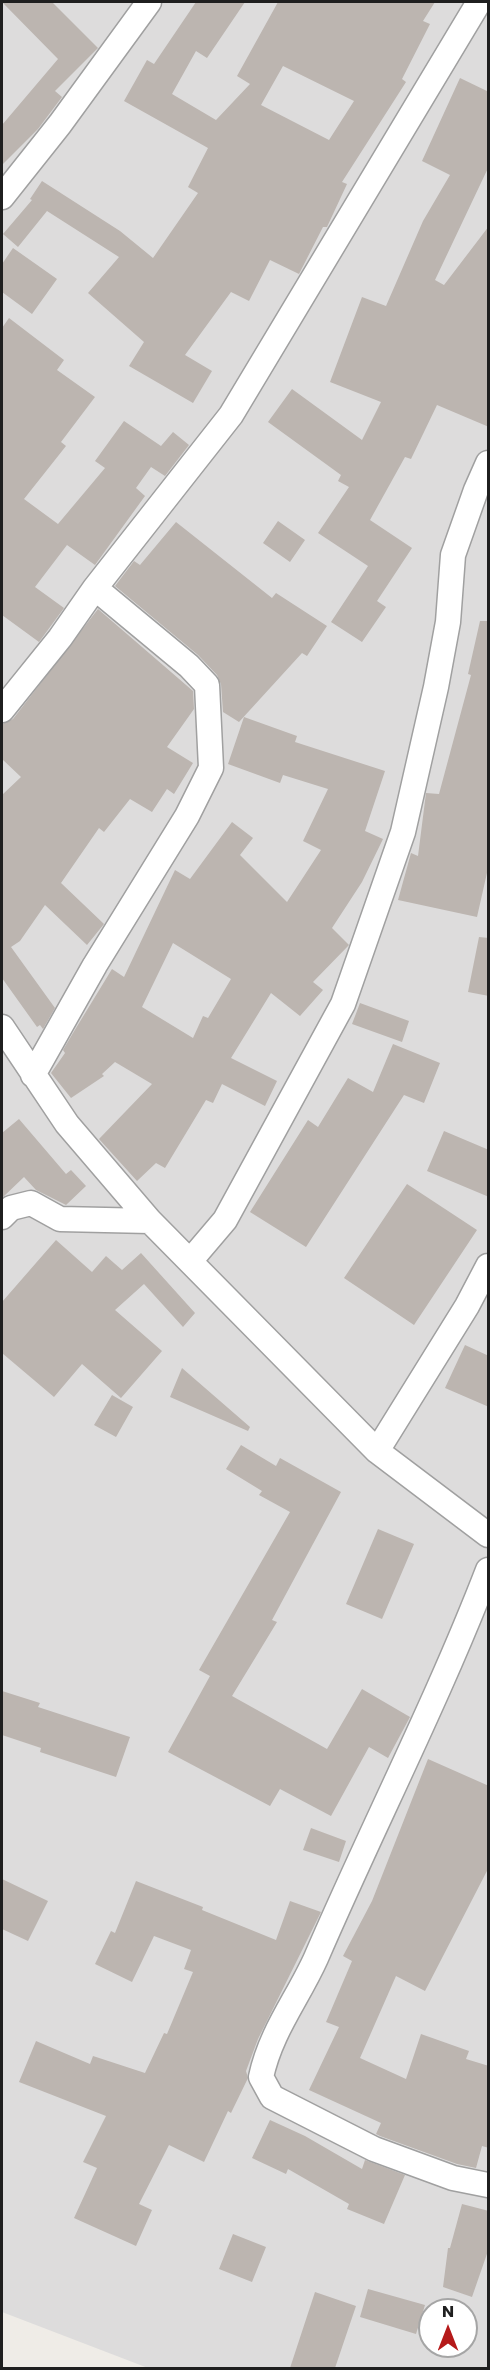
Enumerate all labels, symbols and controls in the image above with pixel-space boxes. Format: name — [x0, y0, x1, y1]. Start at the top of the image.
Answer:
north arrow — [418, 2298, 478, 2358]
text: N — [442, 2300, 454, 2323]

